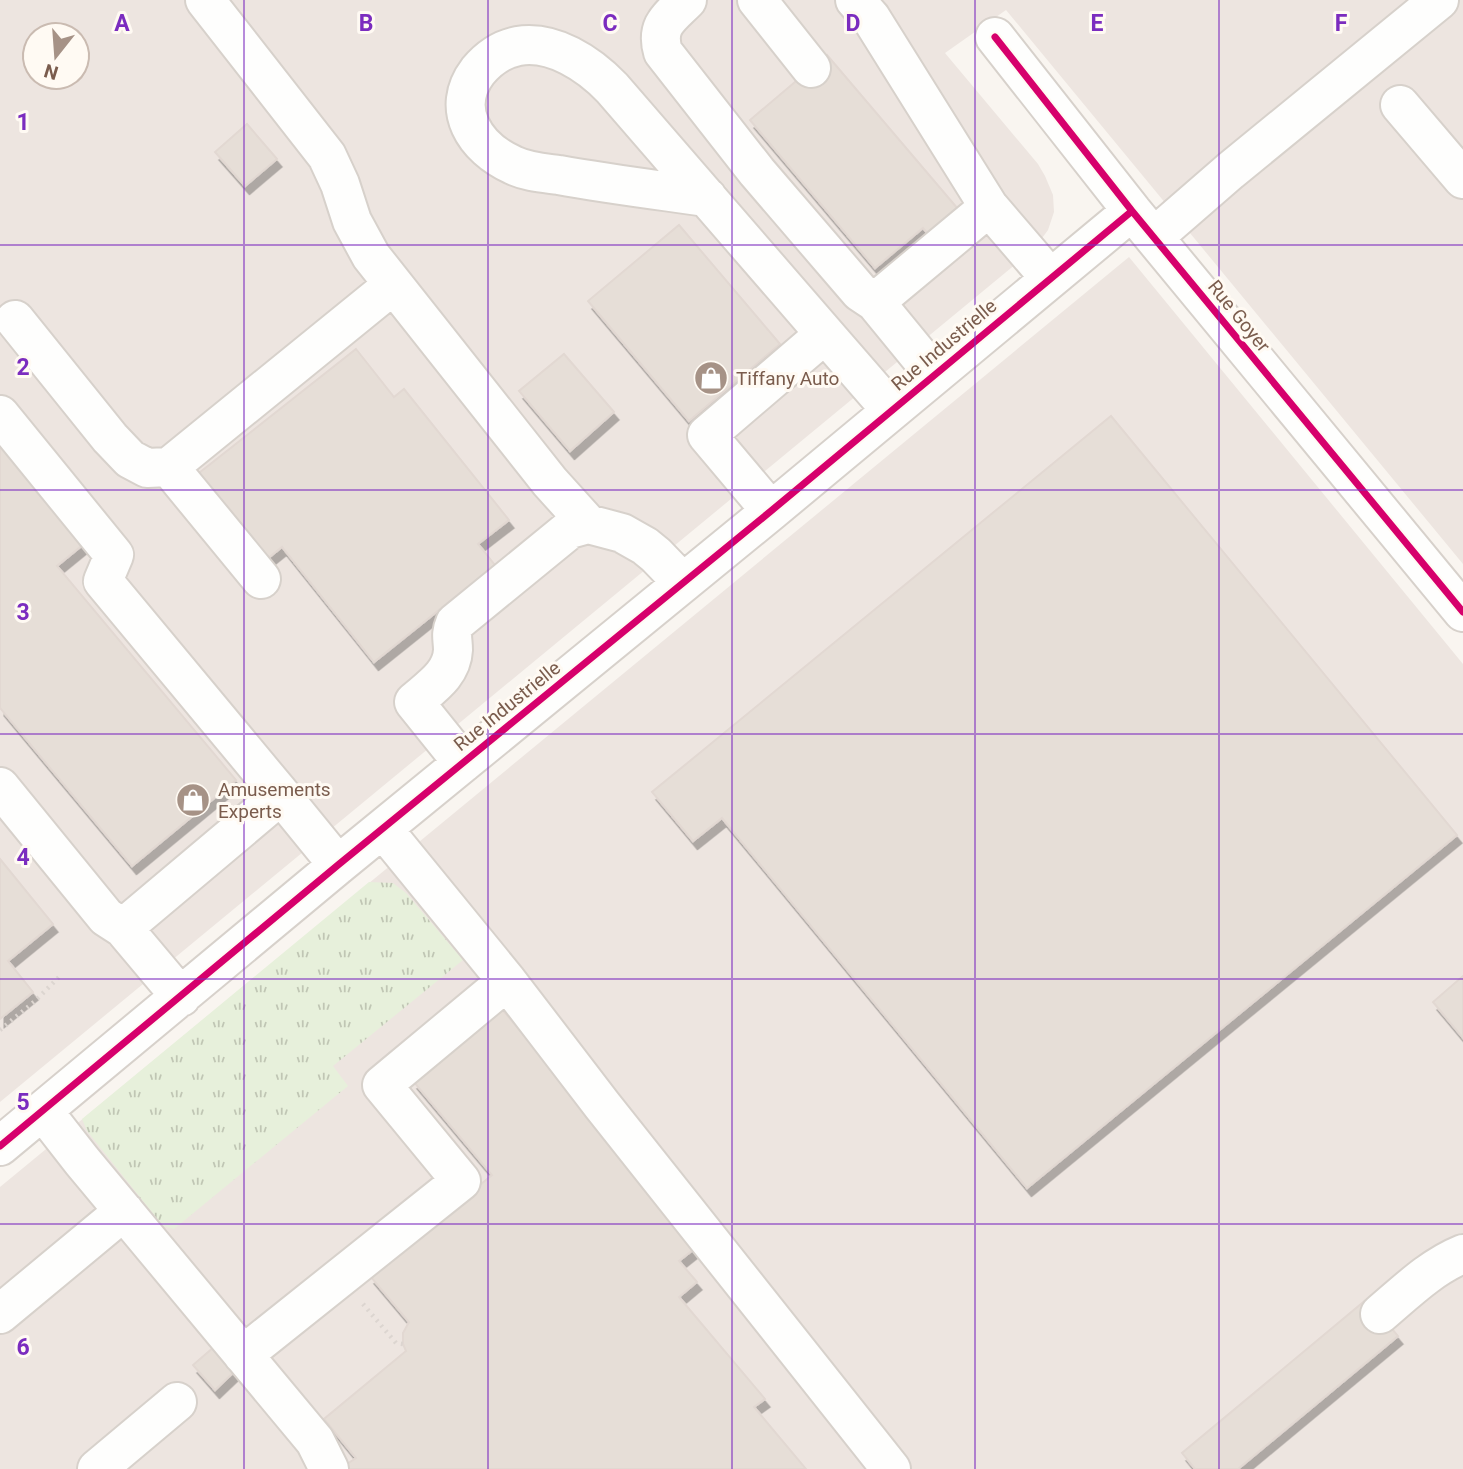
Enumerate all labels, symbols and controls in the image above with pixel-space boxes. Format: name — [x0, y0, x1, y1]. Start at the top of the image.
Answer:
text: A — [114, 10, 130, 37]
text: B — [359, 10, 373, 37]
text: C — [602, 10, 618, 37]
text: D — [846, 10, 860, 37]
text: E — [1091, 10, 1104, 37]
text: F — [1335, 10, 1348, 37]
north arrow — [21, 21, 91, 91]
text: N — [41, 59, 61, 85]
text: 1 — [16, 109, 30, 136]
street label: Rue Goyer — [1203, 275, 1275, 357]
street label: Rue Industrielle — [887, 294, 1001, 396]
text: 2 — [16, 354, 30, 381]
shop icon: Tiffany Auto — [692, 359, 730, 397]
place label: Tiffany Auto — [736, 367, 839, 390]
text: 3 — [16, 599, 30, 626]
street label: Rue Industrielle — [449, 656, 565, 756]
place label: Amusements Experts — [218, 778, 331, 823]
shop icon: Amusements Experts — [174, 781, 212, 819]
text: 4 — [16, 844, 30, 871]
text: 5 — [16, 1089, 30, 1116]
text: 6 — [16, 1334, 30, 1361]

